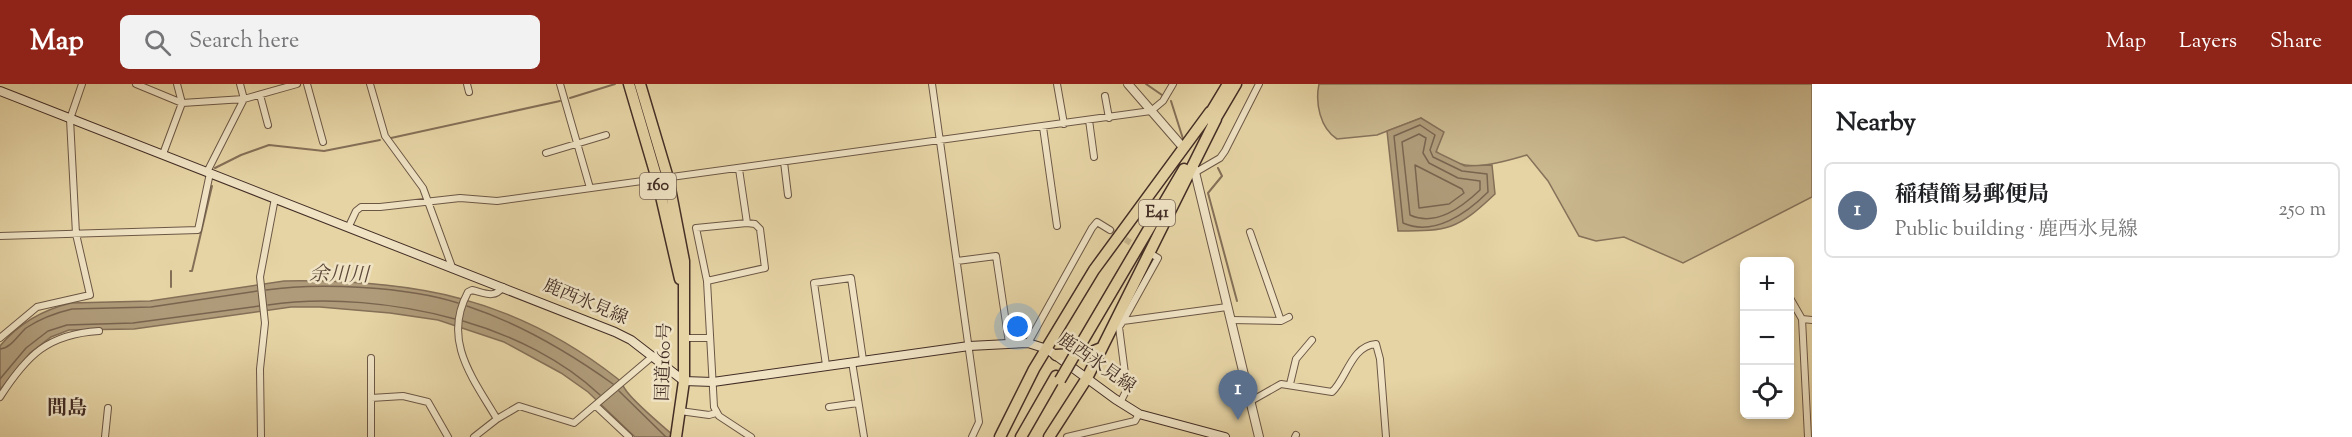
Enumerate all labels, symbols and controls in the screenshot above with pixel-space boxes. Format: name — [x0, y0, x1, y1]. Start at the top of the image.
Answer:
search box — [120, 15, 540, 69]
text: Map — [30, 22, 84, 62]
icon: search — [141, 26, 174, 59]
text: Search here — [189, 26, 299, 58]
text: Map — [2106, 27, 2146, 57]
text: Layers — [2179, 27, 2237, 57]
text: Share — [2270, 27, 2322, 57]
text: Nearby — [1836, 105, 1916, 142]
road number: 160 — [640, 173, 676, 199]
text: 稲積簡易郵便局 — [1895, 180, 2049, 212]
text: 1 — [1854, 196, 1861, 225]
text: 250 m — [2278, 196, 2326, 225]
road number: E41 — [1139, 200, 1175, 226]
text: Public building · 鹿西氷見線 — [1895, 216, 2138, 245]
map controls — [1740, 257, 1794, 419]
button: + — [1740, 257, 1794, 311]
water label: 余川川 — [309, 261, 371, 291]
street label: 鹿西氷見線 — [538, 273, 632, 333]
button: − — [1740, 311, 1794, 365]
your location — [1003, 312, 1032, 341]
street label: 国道160号 — [651, 322, 679, 402]
street label: 鹿西氷見線 — [1052, 328, 1140, 400]
button: locate — [1740, 365, 1794, 419]
pin: 1 — [1218, 370, 1258, 420]
district label: 間島 — [47, 395, 87, 424]

